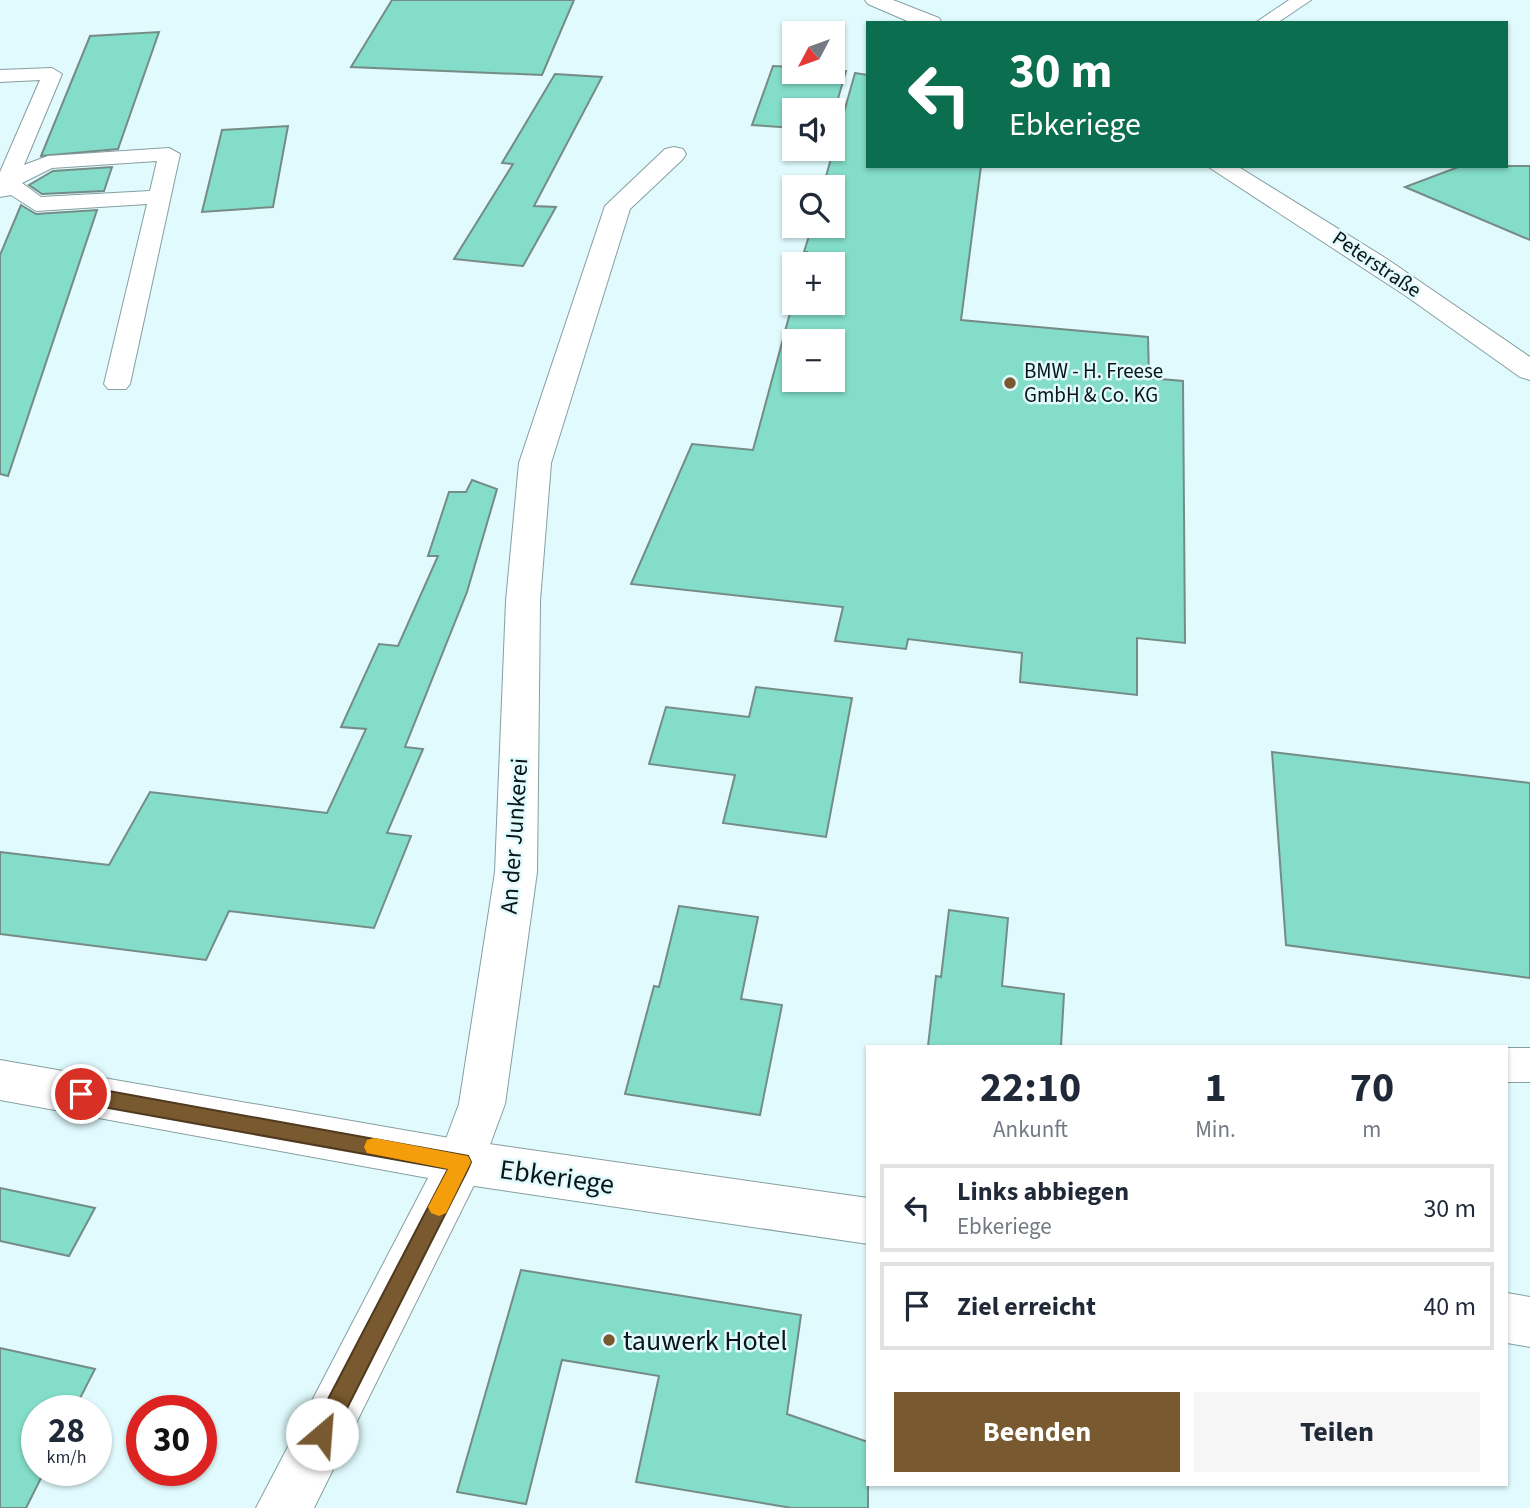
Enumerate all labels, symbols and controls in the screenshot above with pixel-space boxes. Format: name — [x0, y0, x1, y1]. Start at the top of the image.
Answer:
north arrow — [782, 21, 845, 84]
map controls — [782, 21, 845, 392]
text: 30 m — [1009, 37, 1113, 107]
icon: left — [894, 49, 985, 140]
button: sound — [782, 98, 845, 161]
text: Ebkeriege — [1009, 102, 1141, 148]
button: search — [782, 175, 845, 238]
street label: Peterstraße — [1327, 223, 1427, 305]
button: + — [782, 252, 845, 315]
button: − — [782, 329, 845, 392]
place label: BMW - H. Freese GmbH & Co. KG — [1024, 356, 1163, 410]
marker: BMW - H. Freese GmbH & Co. KG — [1002, 375, 1018, 391]
street label: An der Junkerei — [492, 757, 537, 915]
text: 22:10 — [980, 1058, 1081, 1118]
text: 1 — [1204, 1058, 1227, 1118]
text: 70 — [1350, 1058, 1394, 1118]
pin — [51, 1064, 111, 1124]
icon: arrive — [62, 1075, 100, 1113]
text: Ankunft — [993, 1113, 1068, 1146]
text: Min. — [1195, 1113, 1236, 1146]
text: m — [1362, 1113, 1381, 1146]
street label: Ebkeriege — [497, 1149, 617, 1205]
text: Links abbiegen — [957, 1173, 1129, 1210]
icon: left — [898, 1189, 936, 1227]
text: 30 m — [1423, 1190, 1476, 1227]
text: Ebkeriege — [957, 1210, 1052, 1243]
icon: arrive — [898, 1287, 936, 1325]
text: Ziel erreicht — [957, 1288, 1096, 1325]
text: 40 m — [1423, 1288, 1476, 1325]
place label: tauwerk Hotel — [623, 1321, 787, 1361]
marker: tauwerk Hotel — [601, 1332, 617, 1348]
button: Beenden — [894, 1392, 1180, 1472]
button: Teilen — [1194, 1392, 1480, 1472]
speed limit sign: 30 — [126, 1395, 217, 1486]
position arrow — [285, 1397, 359, 1471]
text: 28 — [48, 1406, 85, 1456]
text: km/h — [47, 1445, 86, 1470]

